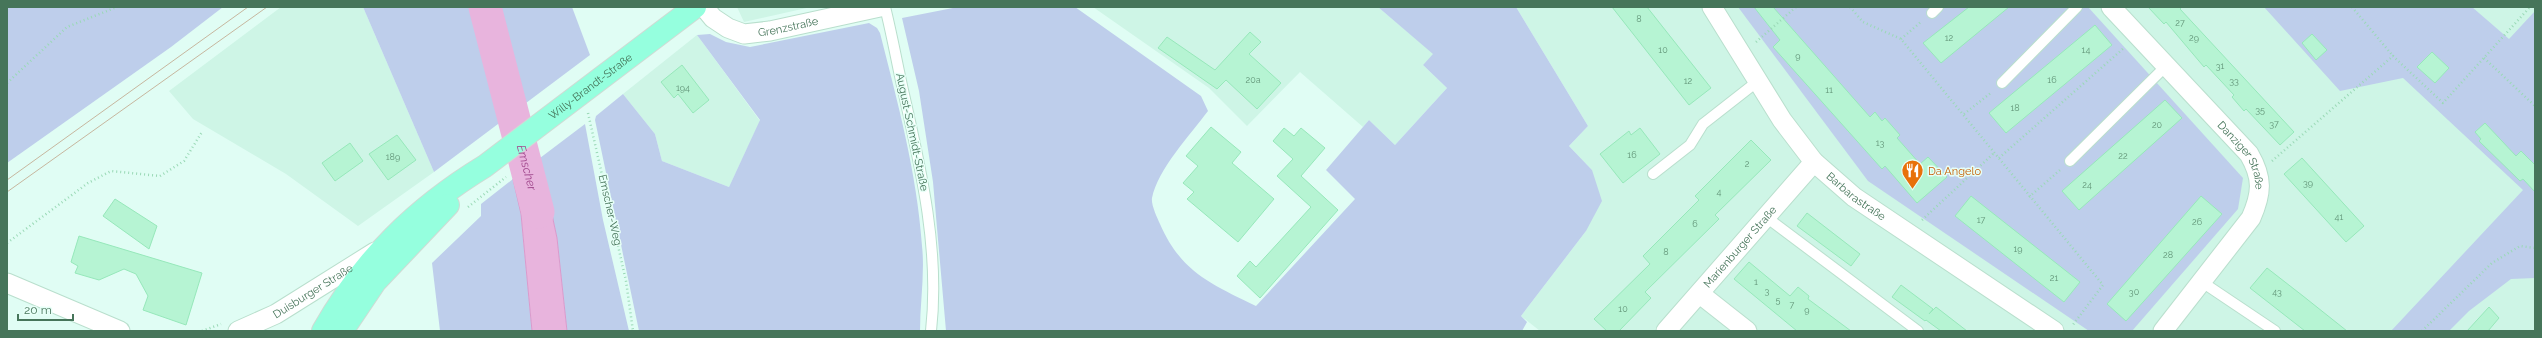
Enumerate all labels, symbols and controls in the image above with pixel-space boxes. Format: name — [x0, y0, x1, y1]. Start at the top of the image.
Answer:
street label: Grenzstraße — [757, 14, 820, 39]
house number: 8 — [1636, 14, 1642, 24]
house number: 27 — [2175, 18, 2185, 28]
house number: 12 — [1945, 33, 1954, 43]
house number: 29 — [2189, 33, 2199, 43]
house number: 10 — [1658, 45, 1668, 55]
house number: 14 — [2082, 45, 2090, 55]
street label: Willy-Brandt-Straße — [546, 50, 635, 122]
house number: 9 — [1795, 51, 1801, 61]
house number: 31 — [2216, 61, 2224, 71]
street label: August-Schmidt-Straße — [893, 72, 931, 193]
house number: 20a — [1245, 75, 1261, 85]
house number: 16 — [2047, 75, 2057, 85]
house number: 12 — [1684, 76, 1693, 86]
house number: 33 — [2229, 76, 2239, 86]
house number: 194 — [676, 83, 690, 93]
house number: 11 — [1825, 85, 1833, 95]
house number: 18 — [2010, 103, 2020, 113]
house number: 35 — [2255, 105, 2265, 115]
street label: Danziger Straße — [2215, 118, 2266, 190]
house number: 37 — [2269, 119, 2279, 129]
house number: 20 — [2152, 120, 2163, 130]
house number: 13 — [1876, 138, 1885, 148]
water label: Emscher — [514, 143, 539, 193]
house number: 16 — [1627, 150, 1637, 160]
house number: 22 — [2118, 151, 2128, 161]
house number: 189 — [386, 152, 400, 162]
restaurant icon: Da Angelo — [1900, 158, 1926, 191]
house number: 2 — [1745, 159, 1750, 169]
place label: Da Angelo — [1928, 165, 1981, 178]
street label: Barbarastraße — [1824, 169, 1889, 223]
street label: Emscher-Weg — [595, 173, 625, 247]
house number: 39 — [2303, 178, 2313, 188]
house number: 24 — [2082, 180, 2092, 190]
house number: 4 — [1717, 187, 1722, 197]
street label: Marienburger Straße — [1701, 203, 1779, 290]
house number: 41 — [2335, 212, 2344, 222]
house number: 17 — [1977, 215, 1985, 225]
house number: 26 — [2192, 217, 2203, 227]
house number: 6 — [1692, 219, 1698, 229]
house number: 19 — [2013, 244, 2023, 254]
house number: 8 — [1663, 247, 1669, 257]
house number: 28 — [2163, 250, 2173, 260]
street label: Duisburger Straße — [271, 261, 355, 321]
house number: 21 — [2050, 273, 2058, 283]
house number: 1 — [1754, 277, 1758, 287]
house number: 3 — [1765, 286, 1770, 296]
house number: 30 — [2129, 287, 2140, 297]
house number: 43 — [2272, 287, 2282, 297]
house number: 5 — [1776, 295, 1781, 305]
scale bar — [18, 296, 73, 322]
house number: 7 — [1790, 300, 1795, 310]
text: 20 m — [24, 303, 52, 317]
house number: 10 — [1618, 304, 1628, 314]
house number: 9 — [1804, 305, 1810, 315]

